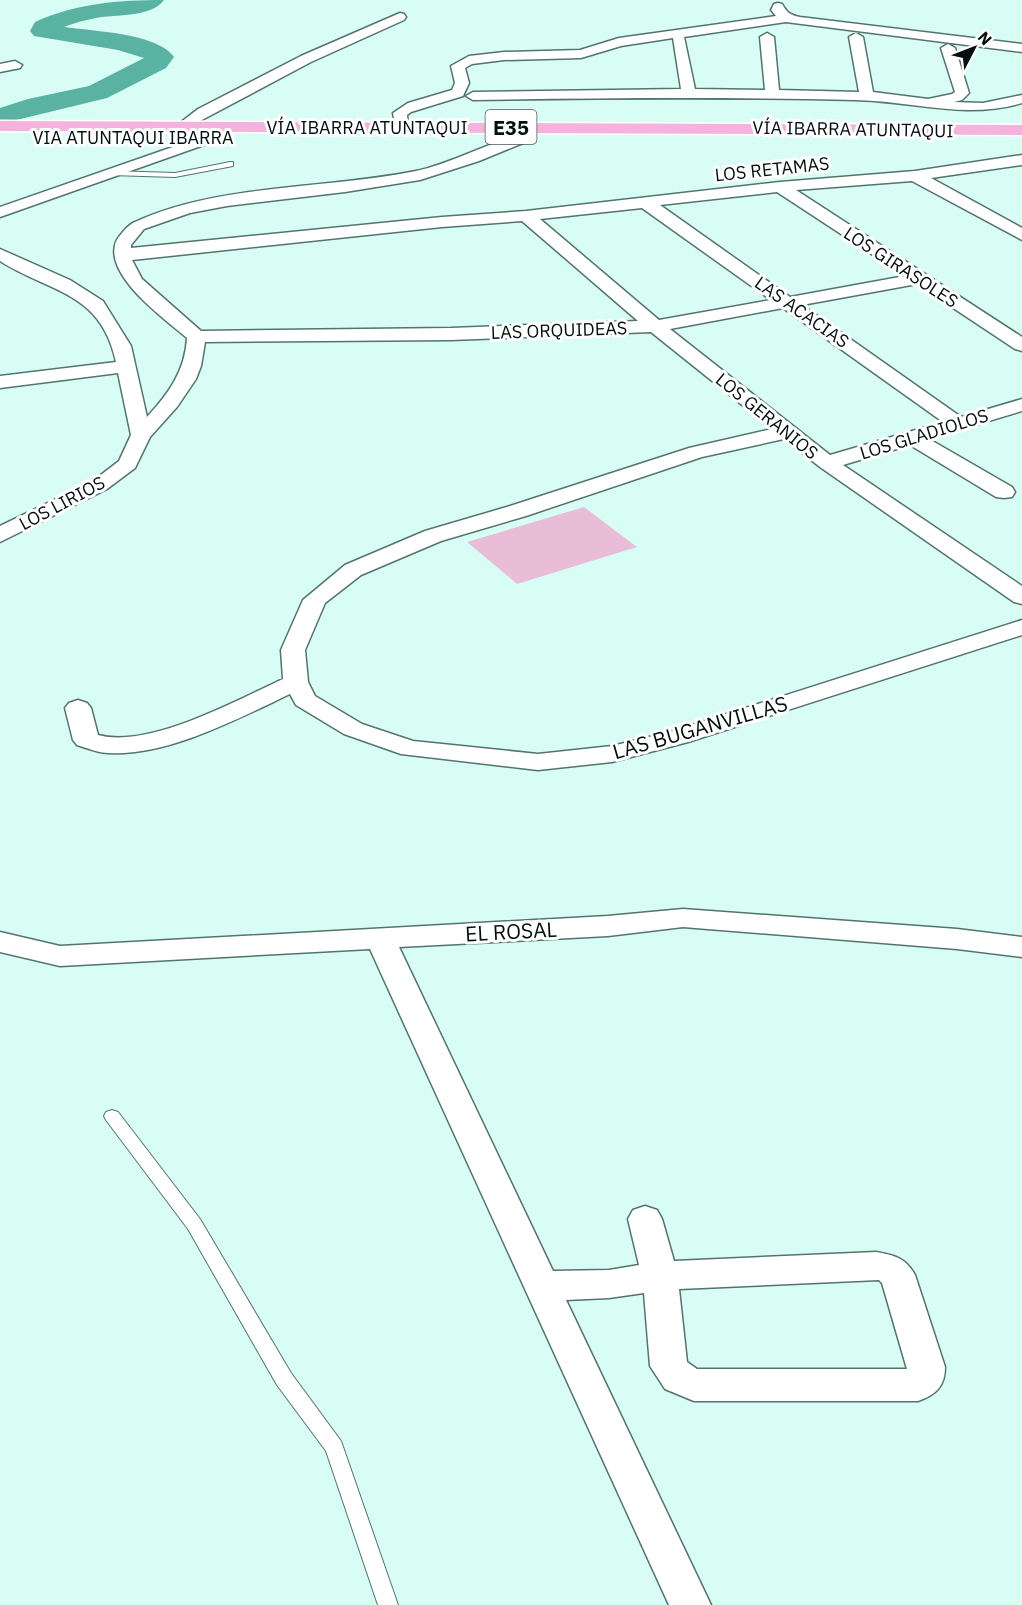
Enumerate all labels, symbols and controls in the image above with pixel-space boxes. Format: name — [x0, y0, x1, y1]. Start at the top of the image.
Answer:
north arrow — [944, 18, 1004, 78]
text: N — [974, 27, 996, 49]
road number: E35 — [486, 110, 536, 144]
street label: VÍA IBARRA ATUNTAQUI — [266, 116, 468, 139]
street label: VÍA IBARRA ATUNTAQUI — [752, 116, 954, 142]
street label: VIA ATUNTAQUI IBARRA — [32, 126, 234, 149]
street label: LOS RETAMAS — [714, 152, 830, 186]
street label: LOS GIRASOLES — [839, 221, 963, 313]
street label: LAS ACACIAS — [750, 271, 854, 353]
street label: LAS ORQUIDEAS — [490, 316, 628, 344]
street label: LOS GERANIOS — [711, 368, 823, 464]
street label: LOS GLADIOLOS — [857, 404, 991, 464]
street label: LOS LIRIOS — [15, 471, 109, 535]
street label: LAS BUGANVILLAS — [609, 689, 791, 765]
street label: EL ROSAL — [464, 915, 558, 947]

